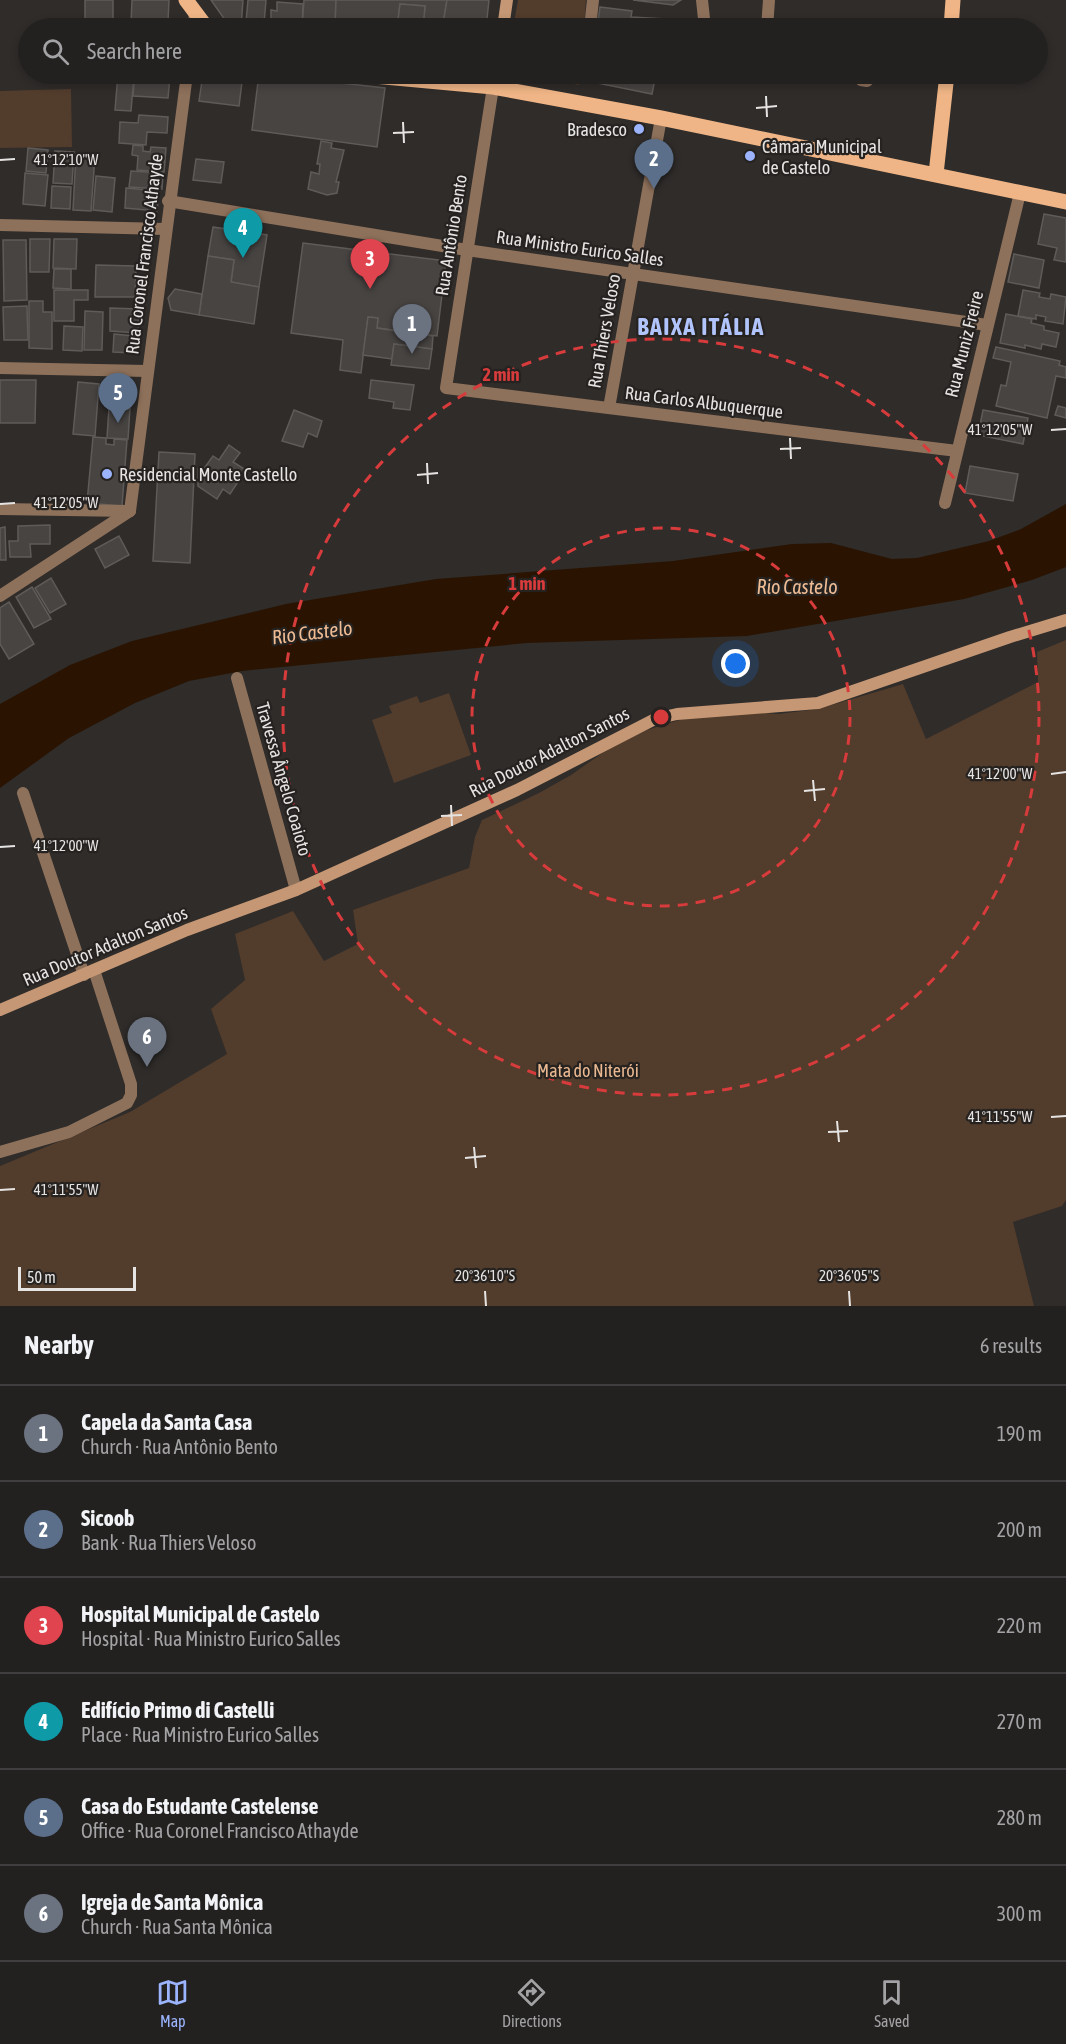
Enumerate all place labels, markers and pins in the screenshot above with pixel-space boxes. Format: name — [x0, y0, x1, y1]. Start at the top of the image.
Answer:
place label: Bradesco — [567, 119, 627, 140]
marker: Bradesco — [632, 122, 646, 136]
place label: Câmara Municipal de Castelo — [762, 136, 882, 178]
pin: 2 — [634, 140, 674, 189]
marker: Câmara Municipal de Castelo — [743, 149, 757, 163]
pin: 4 — [224, 208, 262, 258]
pin: 3 — [350, 240, 389, 289]
pin: 1 — [392, 304, 432, 354]
pin: 5 — [98, 374, 138, 423]
place label: Residencial Monte Castello — [119, 464, 297, 485]
marker: Residencial Monte Castello — [100, 467, 114, 481]
centre of rings — [651, 707, 671, 727]
pin: 6 — [128, 1018, 166, 1067]

